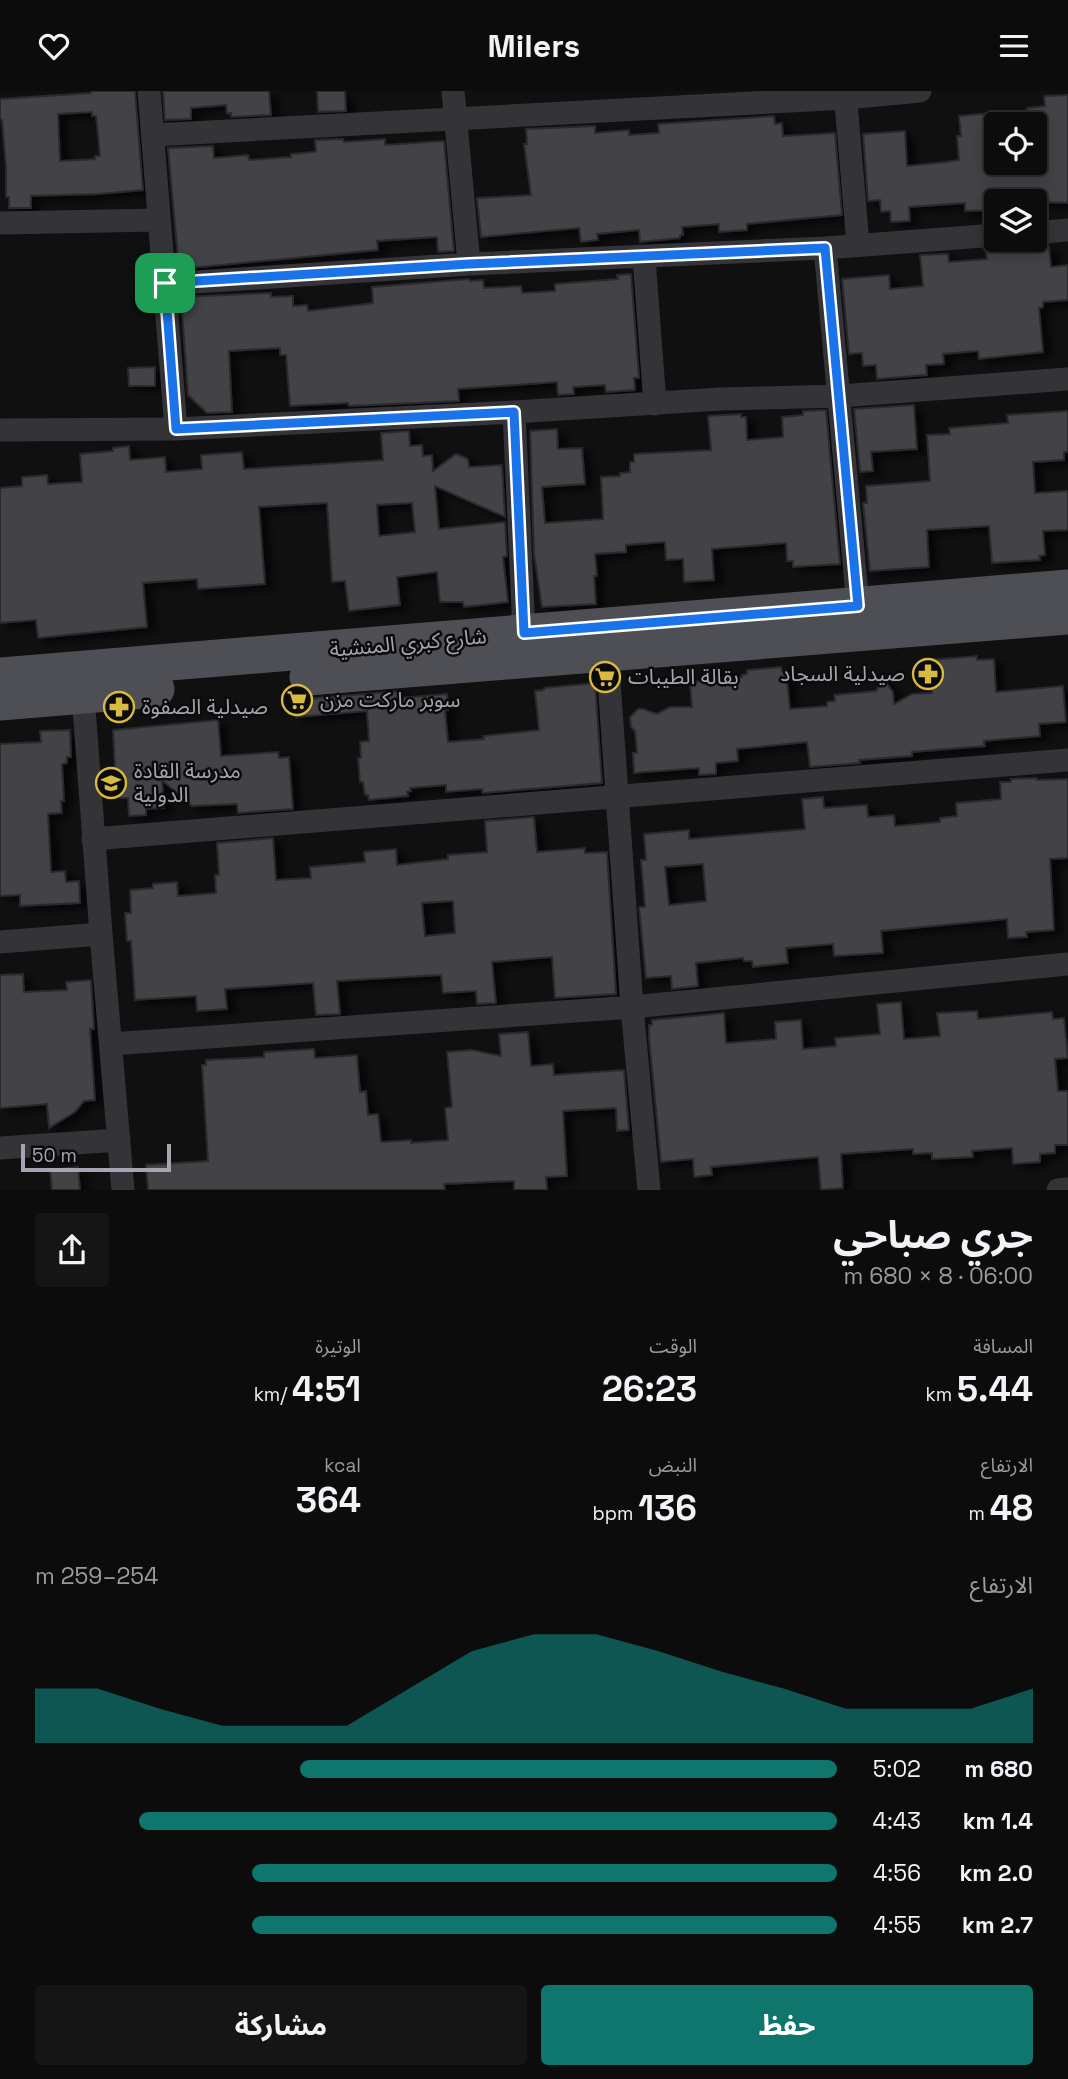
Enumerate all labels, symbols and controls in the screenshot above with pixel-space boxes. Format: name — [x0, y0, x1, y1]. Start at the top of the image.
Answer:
text: Milers — [488, 26, 580, 66]
icon: heart — [35, 27, 73, 65]
icon: menu — [995, 27, 1033, 65]
map controls — [984, 112, 1047, 252]
button: locate — [984, 112, 1047, 175]
button: layers — [984, 189, 1047, 252]
pin — [135, 253, 195, 313]
icon: arrive — [146, 264, 184, 302]
street label: شارع كبري المنشية — [328, 622, 488, 666]
pharmacy icon: صيدلية السجاد — [911, 657, 945, 691]
supermarket icon: بقالة الطيبات — [588, 660, 622, 694]
place label: صيدلية السجاد — [780, 660, 905, 687]
place label: بقالة الطيبات — [628, 663, 739, 690]
supermarket icon: سوبر ماركت مزن — [280, 683, 314, 717]
place label: سوبر ماركت مزن — [320, 686, 460, 713]
pharmacy icon: صيدلية الصفوة — [102, 690, 136, 724]
place label: صيدلية الصفوة — [142, 693, 268, 720]
place label: مدرسة القادة الدولية — [134, 757, 241, 808]
school or university icon: مدرسة القادة الدولية — [94, 766, 128, 800]
scale bar — [21, 1141, 172, 1173]
text: 50 m — [32, 1143, 77, 1168]
text: جري صباحي — [833, 1211, 1033, 1259]
button: share — [35, 1213, 109, 1287]
text: 06:00 · 8 × 680 m — [843, 1261, 1033, 1291]
text: الوتيرة — [315, 1334, 361, 1359]
text: الوقت — [649, 1334, 697, 1359]
text: المسافة — [973, 1334, 1033, 1359]
text: 4:51 — [292, 1367, 361, 1411]
text: 26:23 — [602, 1367, 697, 1411]
text: 5.44 — [957, 1367, 1033, 1411]
text: /km — [254, 1382, 292, 1407]
text: km — [926, 1382, 957, 1407]
text: kcal — [324, 1453, 361, 1478]
text: النبض — [649, 1453, 697, 1478]
text: الارتفاع — [981, 1453, 1033, 1478]
text: 364 — [296, 1478, 361, 1522]
text: 136 — [638, 1486, 697, 1530]
text: 48 — [990, 1486, 1033, 1530]
text: bpm — [593, 1501, 638, 1526]
text: m — [969, 1501, 990, 1526]
text: 254–259 m — [35, 1561, 158, 1591]
text: الارتفاع — [970, 1570, 1033, 1600]
text: 5:02 — [873, 1754, 921, 1784]
text: 680 m — [965, 1754, 1033, 1784]
text: 4:43 — [873, 1806, 921, 1836]
text: 1.4 km — [963, 1806, 1033, 1836]
text: 4:56 — [873, 1858, 921, 1888]
text: 2.0 km — [959, 1858, 1033, 1888]
text: 4:55 — [873, 1910, 921, 1940]
text: 2.7 km — [962, 1910, 1033, 1940]
button: مشاركة — [35, 1985, 527, 2065]
button: حفظ — [541, 1985, 1033, 2065]

